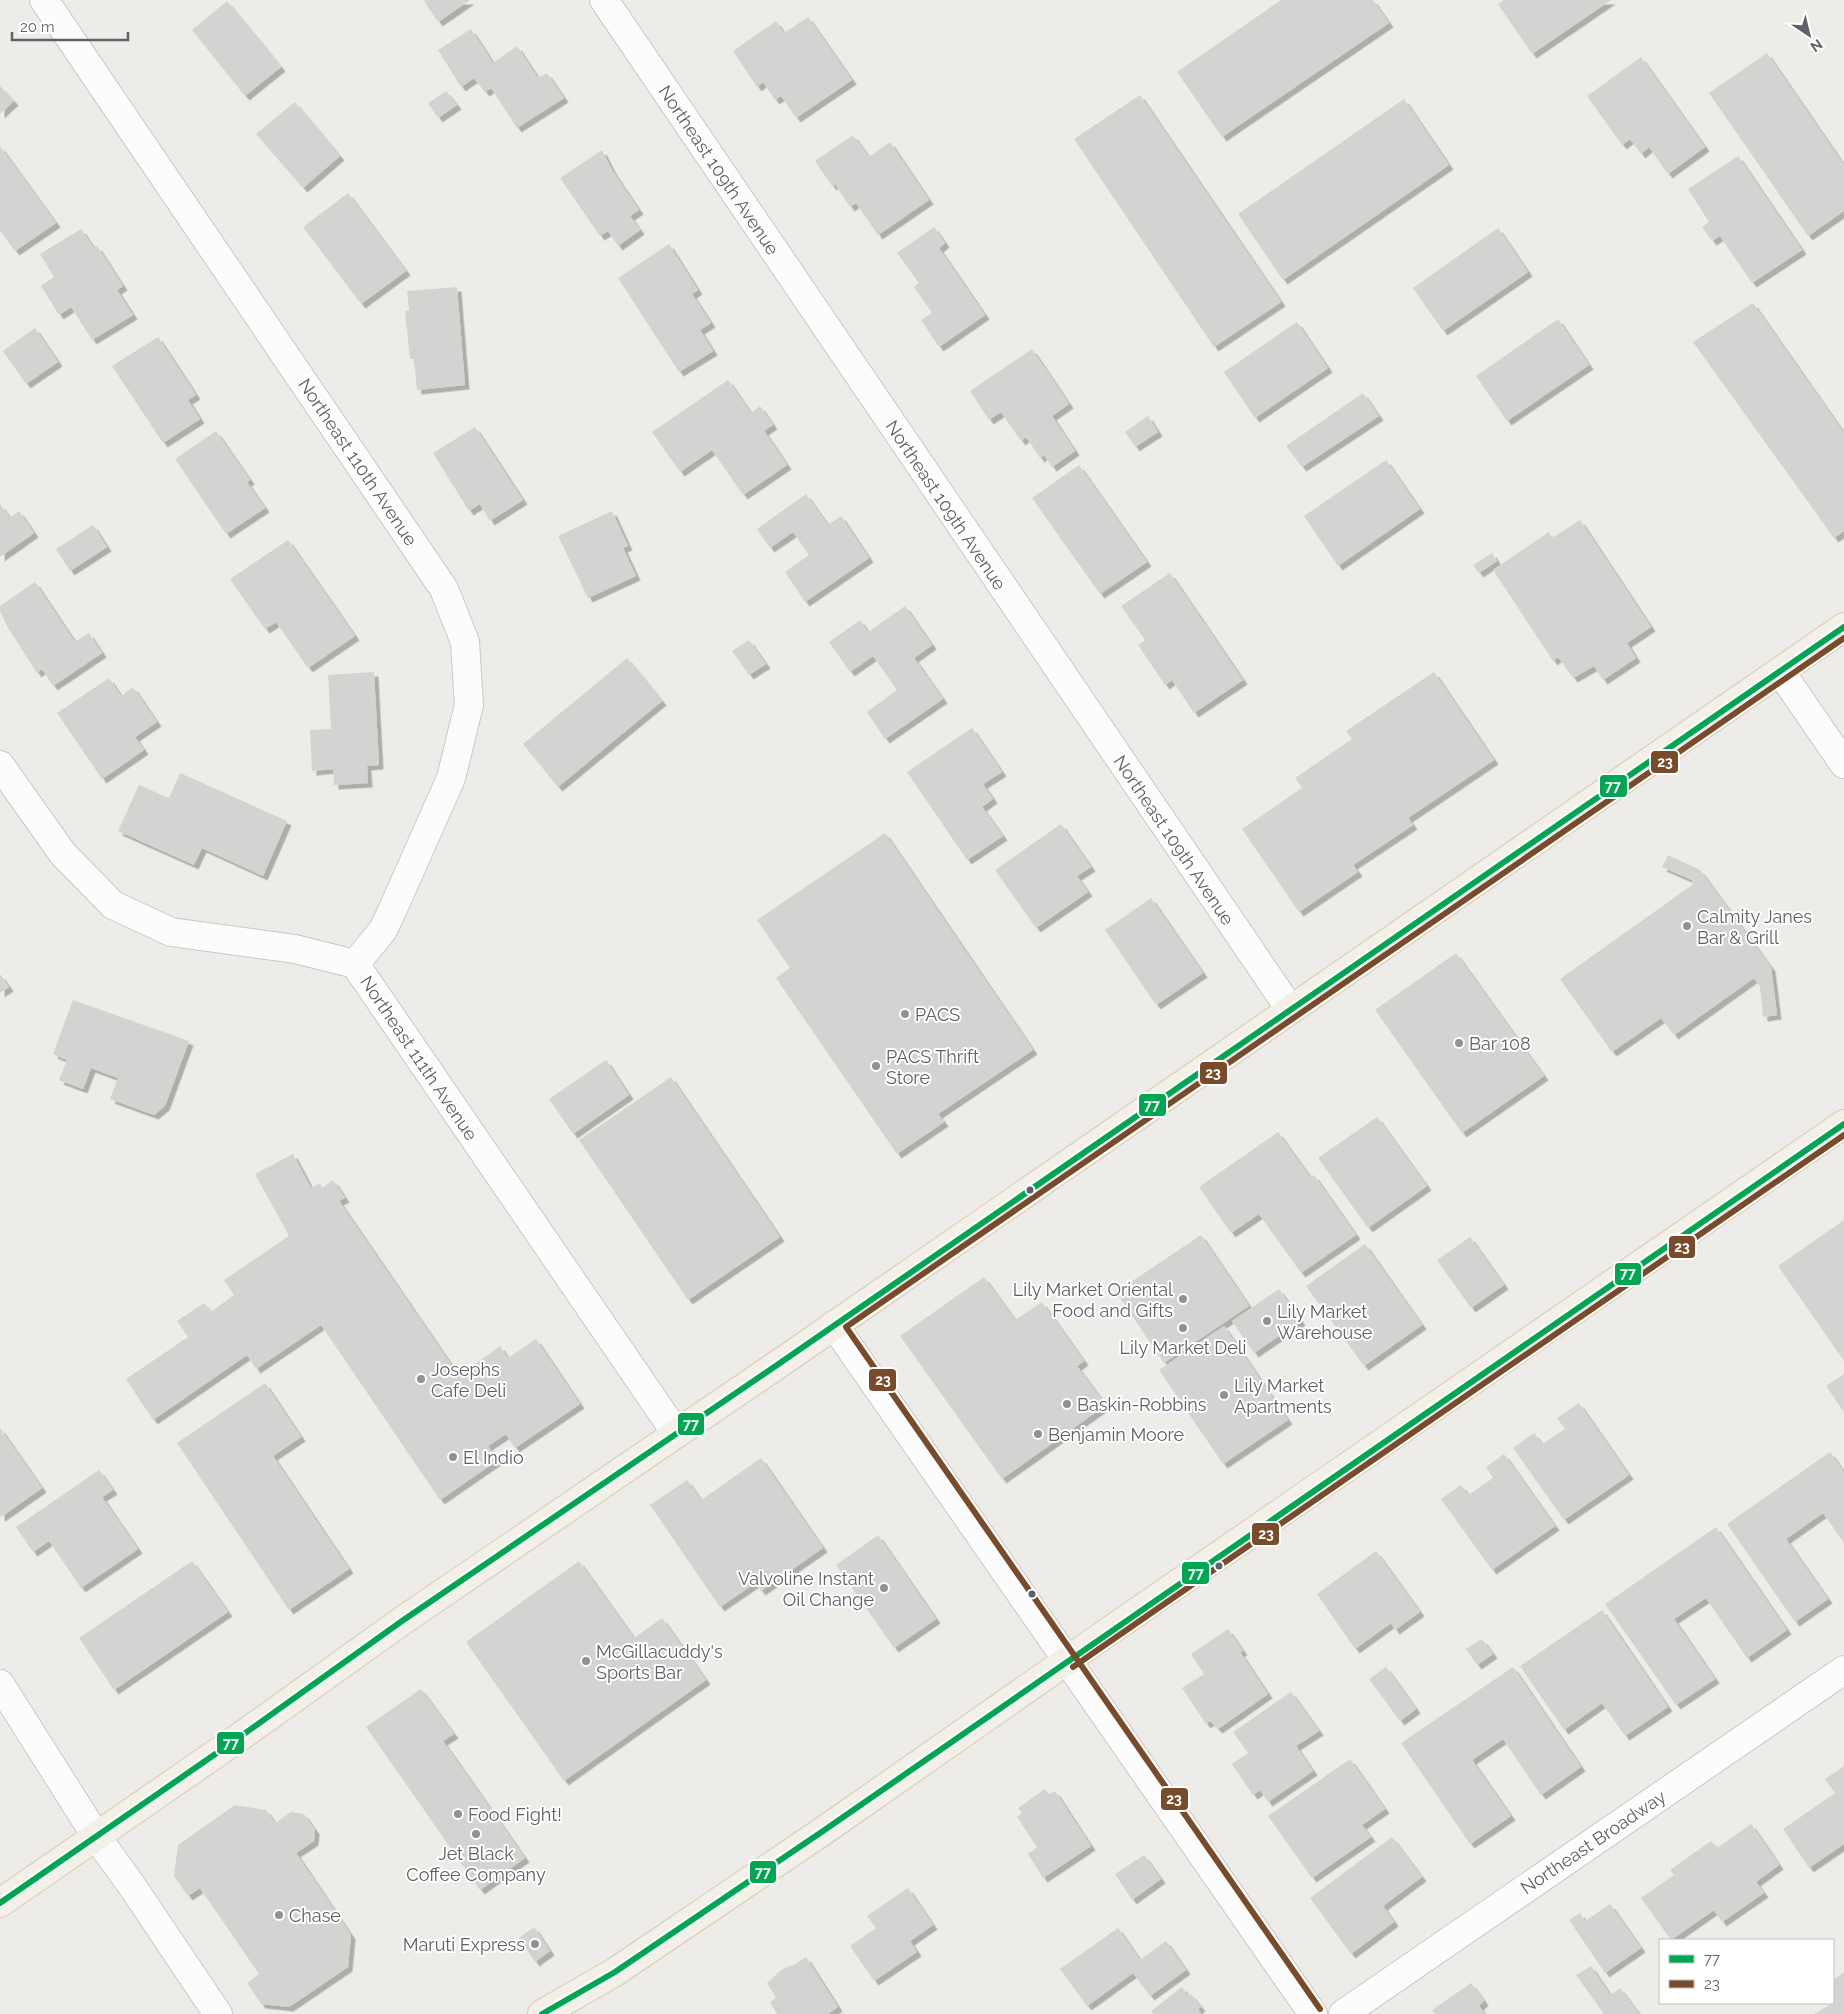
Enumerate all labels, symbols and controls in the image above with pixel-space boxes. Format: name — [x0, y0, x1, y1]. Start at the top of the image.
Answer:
scale bar — [12, 10, 129, 42]
north arrow — [1784, 10, 1834, 60]
text: 20 m — [20, 18, 55, 36]
text: N — [1807, 36, 1825, 55]
street label: Northeast 109th Avenue — [654, 81, 784, 259]
street label: Northeast 110th Avenue — [294, 374, 422, 550]
street label: Northeast 109th Avenue — [881, 416, 1011, 594]
line badge: 23 — [1650, 750, 1679, 774]
street label: Northeast 109th Avenue — [1109, 751, 1239, 929]
text: 23 — [1657, 754, 1673, 770]
line badge: 77 — [1599, 774, 1628, 798]
text: 77 — [1605, 778, 1621, 794]
place label: Calmity Janes Bar & Grill — [1697, 906, 1812, 948]
marker: Calmity Janes Bar & Grill — [1681, 920, 1693, 932]
street label: Northeast 111th Avenue — [356, 972, 482, 1145]
place label: PACS — [915, 1004, 960, 1025]
marker: PACS — [899, 1008, 911, 1020]
place label: Bar 108 — [1469, 1033, 1531, 1054]
marker: Bar 108 — [1453, 1037, 1465, 1049]
place label: PACS Thrift Store — [886, 1046, 979, 1088]
marker: PACS Thrift Store — [870, 1060, 882, 1072]
line badge: 23 — [1199, 1061, 1228, 1085]
text: 23 — [1205, 1065, 1221, 1081]
line badge: 77 — [1138, 1093, 1167, 1117]
text: 77 — [1144, 1097, 1160, 1113]
unlabelled marker — [1025, 1185, 1035, 1195]
line badge: 23 — [1668, 1235, 1696, 1259]
text: 23 — [1674, 1239, 1690, 1255]
line badge: 77 — [1614, 1262, 1642, 1286]
text: 77 — [1620, 1265, 1636, 1281]
place label: Lily Market Oriental Food and Gifts — [1013, 1279, 1173, 1321]
marker: Lily Market Oriental Food and Gifts — [1177, 1293, 1189, 1305]
place label: Lily Market Warehouse — [1277, 1301, 1373, 1343]
marker: Lily Market Warehouse — [1261, 1315, 1273, 1327]
marker: Lily Market Deli — [1177, 1322, 1189, 1334]
place label: Lily Market Deli — [1119, 1337, 1247, 1358]
place label: Josephs Cafe Deli — [431, 1359, 506, 1401]
line badge: 23 — [868, 1368, 897, 1392]
text: 23 — [875, 1372, 891, 1388]
marker: Josephs Cafe Deli — [415, 1373, 427, 1385]
place label: Lily Market Apartments — [1234, 1375, 1332, 1417]
marker: Lily Market Apartments — [1218, 1389, 1230, 1401]
place label: Baskin-Robbins — [1077, 1394, 1207, 1415]
marker: Baskin-Robbins — [1061, 1398, 1073, 1410]
line badge: 77 — [677, 1412, 705, 1436]
text: 77 — [683, 1416, 699, 1432]
place label: Benjamin Moore — [1048, 1424, 1185, 1445]
marker: Benjamin Moore — [1032, 1428, 1044, 1440]
place label: El Indio — [463, 1447, 524, 1468]
marker: El Indio — [447, 1451, 459, 1463]
line badge: 23 — [1251, 1522, 1280, 1546]
text: 23 — [1258, 1526, 1274, 1542]
line badge: 77 — [1181, 1561, 1210, 1585]
unlabelled marker — [1214, 1561, 1224, 1571]
text: 77 — [1188, 1565, 1204, 1581]
place label: Valvoline Instant Oil Change — [738, 1568, 874, 1610]
marker: Valvoline Instant Oil Change — [878, 1582, 890, 1594]
unlabelled marker — [1027, 1589, 1037, 1599]
place label: McGillacuddy's Sports Bar — [596, 1641, 723, 1683]
marker: McGillacuddy's Sports Bar — [580, 1655, 592, 1667]
line badge: 77 — [216, 1731, 245, 1755]
text: 77 — [223, 1735, 239, 1751]
street label: Northeast Broadway — [1516, 1786, 1670, 1898]
line badge: 23 — [1160, 1787, 1189, 1811]
text: 23 — [1166, 1791, 1182, 1807]
place label: Food Fight! — [468, 1804, 562, 1825]
marker: Food Fight! — [452, 1808, 464, 1820]
marker: Jet Black Coffee Company — [470, 1828, 482, 1840]
place label: Jet Black Coffee Company — [406, 1843, 546, 1885]
line badge: 77 — [749, 1860, 777, 1884]
text: 77 — [755, 1864, 771, 1880]
place label: Chase — [289, 1905, 341, 1926]
marker: Chase — [273, 1909, 285, 1921]
place label: Maruti Express — [403, 1934, 525, 1955]
marker: Maruti Express — [529, 1938, 541, 1950]
legend — [1659, 1939, 1834, 2004]
text: 77 — [1704, 1950, 1720, 1968]
text: 23 — [1704, 1975, 1720, 1993]

